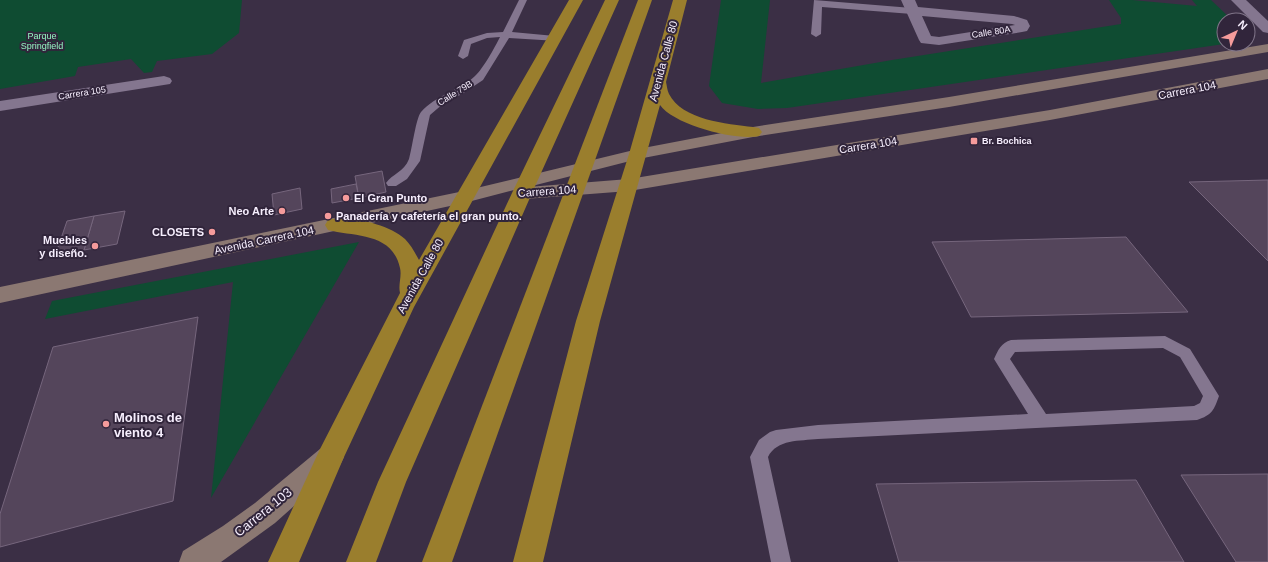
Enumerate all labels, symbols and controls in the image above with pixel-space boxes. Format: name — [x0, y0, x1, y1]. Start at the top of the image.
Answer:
north arrow — [1216, 12, 1256, 52]
text: N — [1236, 18, 1250, 32]
street label: Avenida Calle 80 — [646, 19, 680, 103]
street label: Calle 80A — [971, 24, 1011, 40]
park label: Parque Springfield — [21, 31, 63, 51]
street label: Calle 79B — [436, 78, 474, 108]
street label: Carrera 104 — [1157, 79, 1217, 101]
street label: Carrera 105 — [57, 84, 107, 102]
street label: Carrera 104 — [838, 134, 898, 156]
marker: Br. Bochica — [969, 136, 979, 146]
place label: Br. Bochica — [982, 136, 1033, 146]
street label: Carrera 104 — [517, 183, 577, 199]
place label: El Gran Punto — [354, 192, 428, 204]
marker: El Gran Punto — [341, 193, 351, 203]
place label: Neo Arte — [229, 205, 274, 217]
marker: Neo Arte — [277, 206, 287, 216]
place label: Panadería y cafetería el gran punto. — [336, 210, 522, 222]
marker: Panadería y cafetería el gran punto. — [323, 211, 333, 221]
street label: Avenida Carrera 104 — [213, 224, 315, 256]
place label: CLOSETS — [152, 226, 204, 238]
marker: CLOSETS — [207, 227, 217, 237]
place label: Muebles y diseño. — [39, 234, 87, 259]
street label: Avenida Calle 80 — [395, 237, 445, 315]
marker: Muebles y diseño. — [90, 241, 100, 251]
place label: Molinos de viento 4 — [114, 410, 182, 440]
marker: Molinos de viento 4 — [101, 419, 111, 429]
street label: Carrera 103 — [231, 484, 295, 540]

